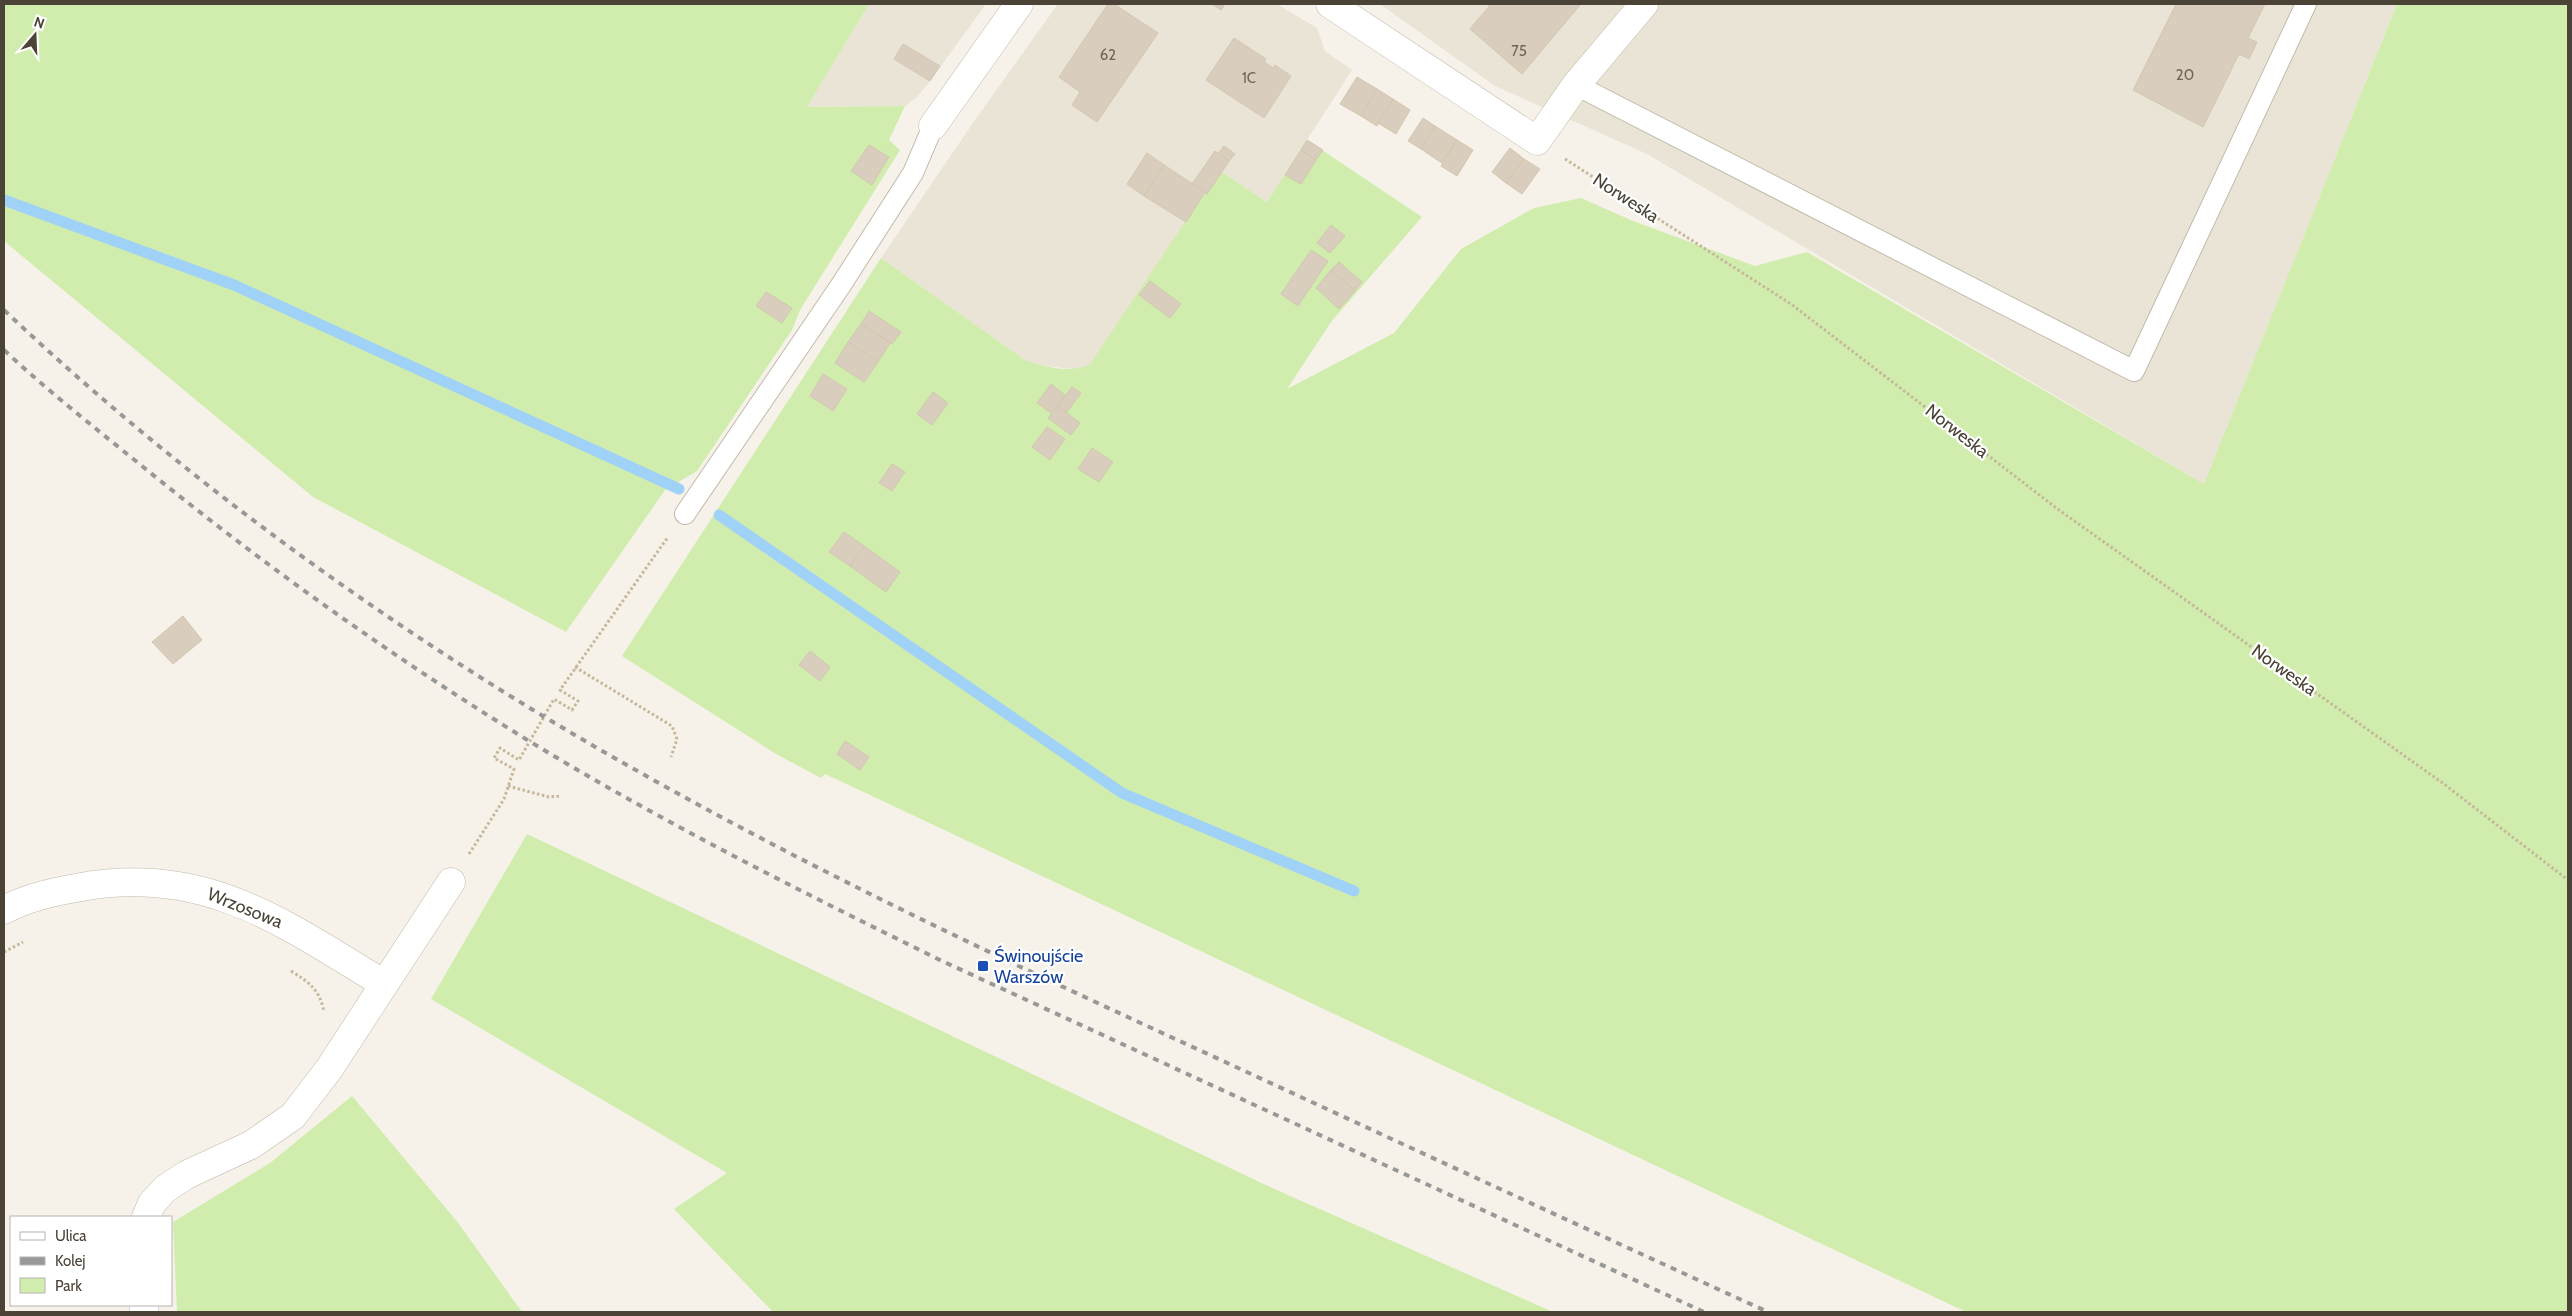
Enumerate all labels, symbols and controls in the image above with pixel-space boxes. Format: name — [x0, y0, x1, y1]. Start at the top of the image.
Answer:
north arrow — [10, 10, 60, 60]
text: N — [32, 13, 47, 33]
house number: 75 — [1511, 42, 1527, 60]
house number: 62 — [1100, 46, 1116, 64]
house number: 20 — [2176, 66, 2194, 84]
house number: 1C — [1242, 69, 1256, 87]
street label: Norweska — [1589, 169, 1663, 228]
street label: Norweska — [1921, 399, 1993, 463]
street label: Norweska — [2247, 640, 2321, 701]
street label: Wrzosowa — [204, 883, 286, 933]
place label: Świnoujście Warszów — [994, 945, 1083, 988]
marker: Świnoujście Warszów — [976, 959, 990, 973]
legend — [10, 1216, 172, 1306]
text: Ulica — [55, 1227, 87, 1245]
text: Kolej — [55, 1252, 86, 1270]
text: Park — [55, 1277, 82, 1295]

